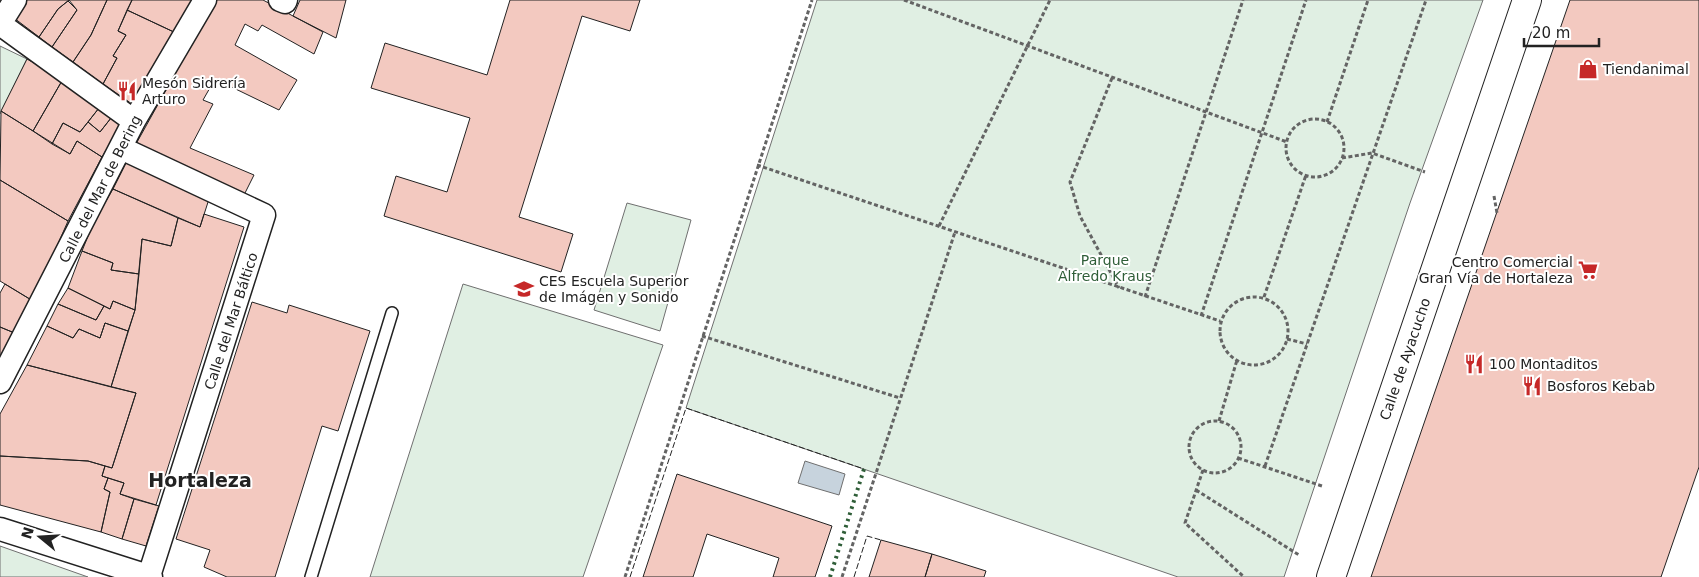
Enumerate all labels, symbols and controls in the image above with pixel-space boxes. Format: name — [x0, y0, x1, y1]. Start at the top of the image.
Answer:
scale bar — [1524, 15, 1599, 47]
text: 20 m — [1532, 24, 1570, 42]
shop icon: Tiendanimal — [1577, 58, 1599, 80]
place label: Tiendanimal — [1602, 61, 1689, 77]
place label: Mesón Sidrería Arturo — [142, 75, 246, 107]
restaurant icon: Mesón Sidrería Arturo — [116, 80, 138, 102]
street label: Calle del Mar de Bering — [56, 113, 144, 265]
street label: Calle del Mar Báltico — [201, 250, 261, 392]
park label: Parque Alfredo Kraus — [1058, 252, 1152, 284]
place label: Centro Comercial Gran Vía de Hortaleza — [1419, 254, 1573, 286]
supermarket icon: Centro Comercial Gran Vía de Hortaleza — [1577, 259, 1599, 281]
place label: CES Escuela Superior de Imágen y Sonido — [539, 273, 689, 305]
school or university icon: CES Escuela Superior de Imágen y Sonido — [513, 278, 535, 300]
street label: Calle de Ayacucho — [1377, 296, 1433, 422]
restaurant icon: 100 Montaditos — [1463, 353, 1485, 375]
place label: 100 Montaditos — [1489, 356, 1598, 372]
restaurant icon: Bosforos Kebab — [1521, 375, 1543, 397]
place label: Bosforos Kebab — [1547, 378, 1655, 394]
district label: Hortaleza — [148, 469, 252, 491]
north arrow — [15, 512, 65, 562]
text: N — [18, 525, 37, 541]

